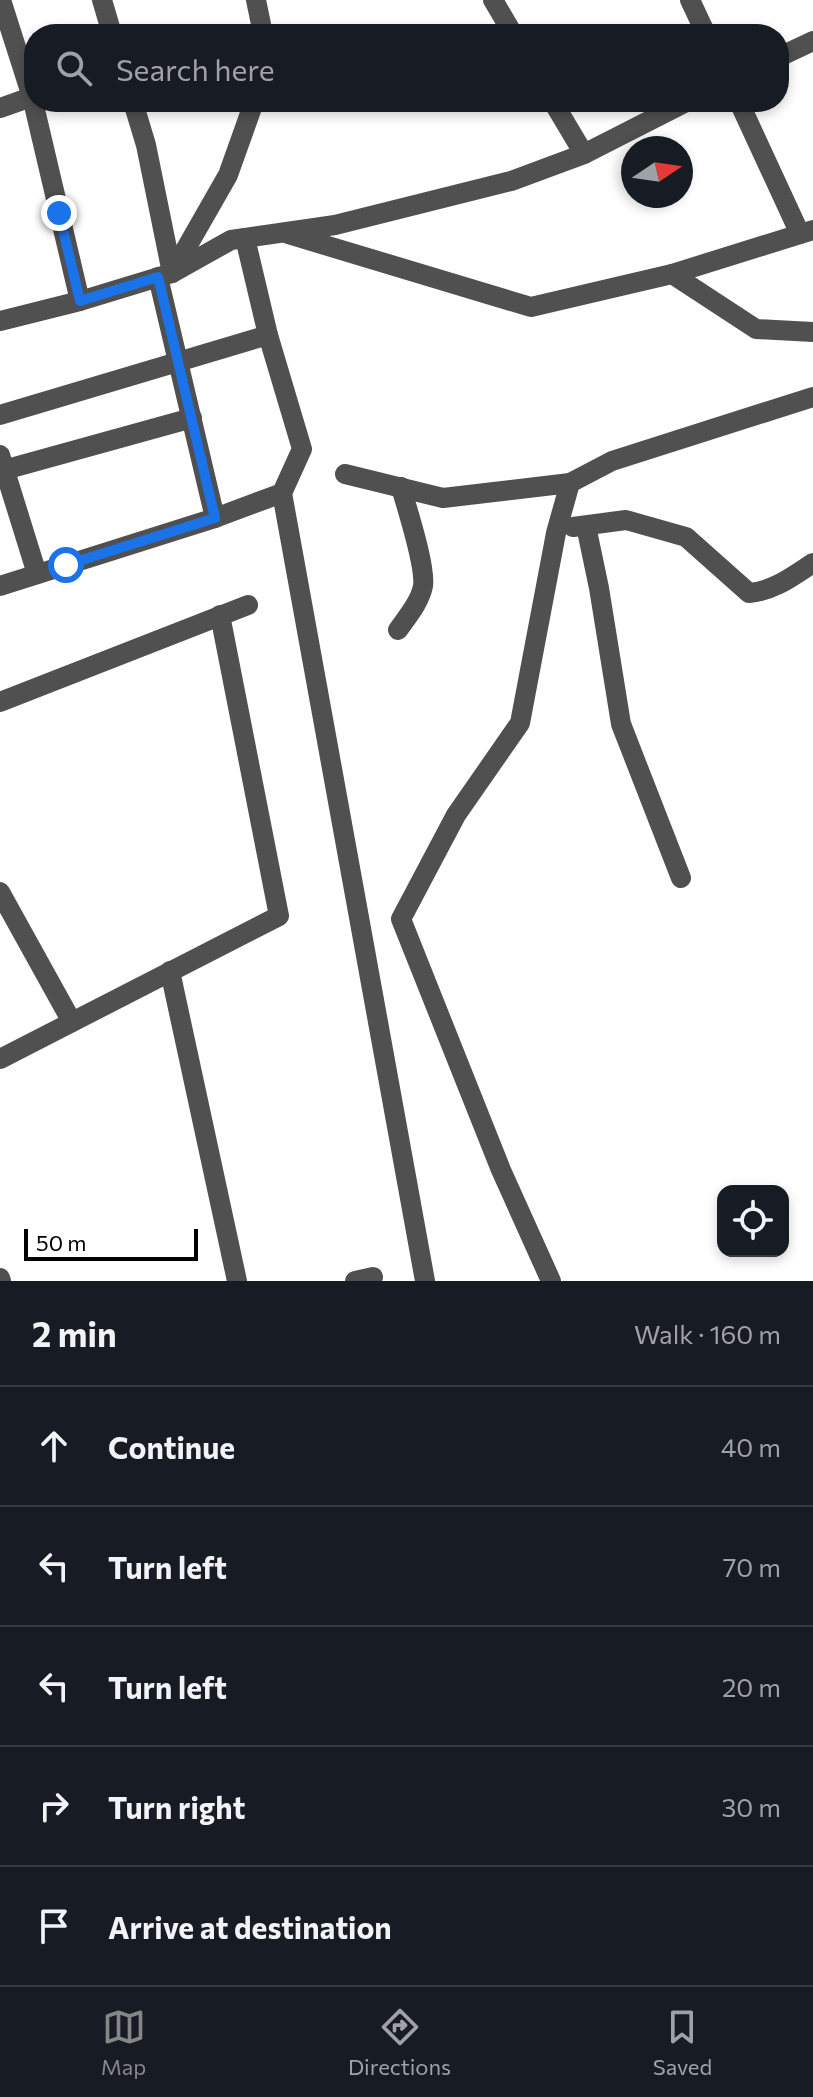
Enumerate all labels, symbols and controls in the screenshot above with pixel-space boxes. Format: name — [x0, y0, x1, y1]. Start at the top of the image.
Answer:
search box — [24, 24, 789, 112]
icon: search — [52, 46, 96, 90]
text: Search here — [116, 50, 275, 87]
north arrow — [621, 136, 693, 208]
route end — [41, 195, 77, 231]
route start — [48, 547, 84, 583]
map controls — [717, 1185, 789, 1257]
button: locate — [717, 1185, 789, 1257]
scale bar — [24, 1225, 198, 1261]
text: 50 m — [36, 1229, 86, 1256]
text: 2 min — [32, 1312, 117, 1354]
text: Walk · 160 m — [634, 1318, 781, 1349]
icon: ahead — [32, 1424, 76, 1468]
text: Continue — [108, 1428, 235, 1465]
text: 40 m — [721, 1431, 781, 1462]
icon: left — [32, 1544, 76, 1588]
text: Turn left — [108, 1548, 227, 1585]
text: 70 m — [723, 1551, 781, 1582]
icon: left — [32, 1664, 76, 1708]
text: Turn left — [108, 1668, 227, 1705]
text: 20 m — [722, 1671, 781, 1702]
icon: right — [32, 1784, 76, 1828]
text: Turn right — [108, 1788, 245, 1825]
text: 30 m — [722, 1791, 781, 1822]
icon: arrive — [32, 1904, 76, 1948]
text: Arrive at destination — [108, 1908, 392, 1945]
tab: Map — [101, 2005, 146, 2080]
tab: Directions — [348, 2005, 451, 2080]
tab: Saved — [653, 2005, 712, 2080]

